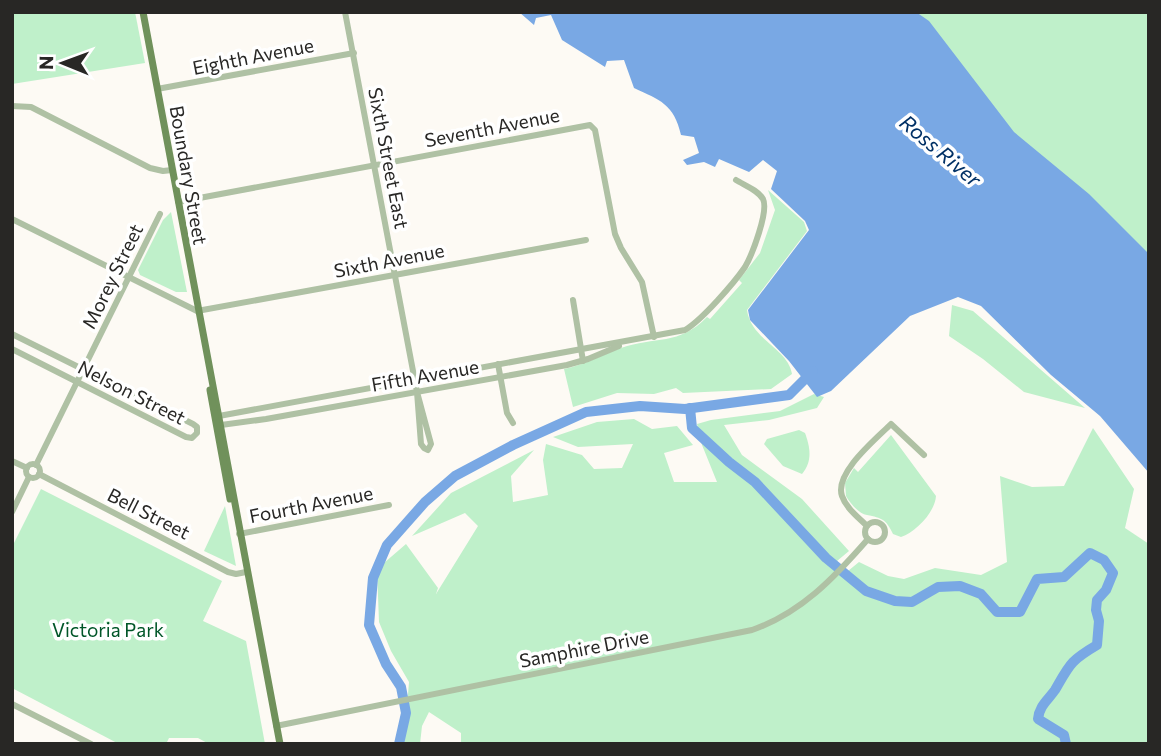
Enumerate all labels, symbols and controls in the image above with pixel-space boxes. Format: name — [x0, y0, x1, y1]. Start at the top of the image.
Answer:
north arrow — [28, 28, 98, 98]
street label: Eighth Avenue — [190, 33, 316, 79]
text: N — [34, 55, 57, 70]
street label: Sixth Street East — [364, 85, 414, 231]
street label: Seventh Avenue — [423, 103, 561, 151]
street label: Boundary Street — [165, 104, 213, 247]
water label: Ross River — [895, 109, 987, 192]
street label: Morey Street — [77, 220, 147, 332]
street label: Sixth Avenue — [332, 238, 446, 282]
street label: Fifth Avenue — [369, 354, 481, 396]
street label: Nelson Street — [74, 355, 190, 429]
street label: Fourth Avenue — [247, 481, 375, 527]
street label: Bell Street — [104, 482, 194, 544]
park label: Victoria Park — [52, 618, 164, 641]
street label: Samphire Drive — [517, 624, 651, 672]

